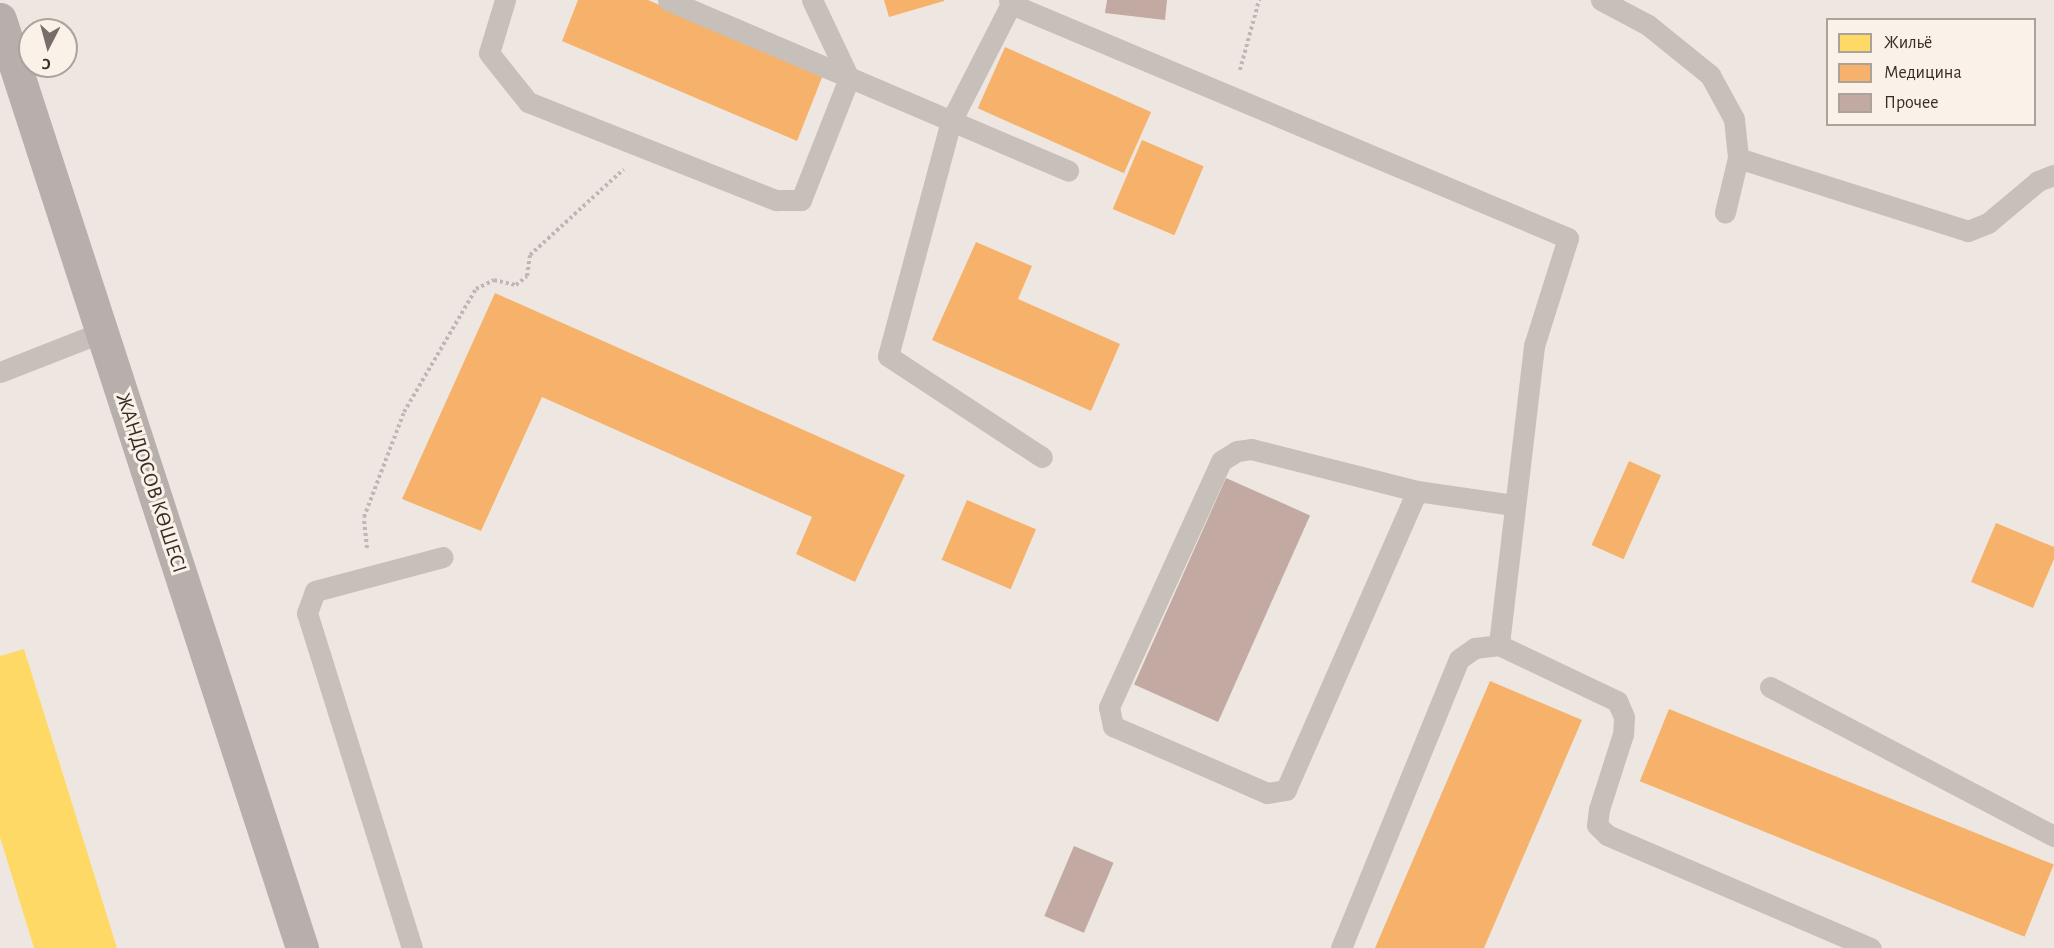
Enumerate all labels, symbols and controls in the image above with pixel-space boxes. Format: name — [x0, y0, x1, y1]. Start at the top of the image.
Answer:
north arrow — [18, 18, 78, 78]
legend — [1826, 18, 2036, 126]
text: Жильё — [1884, 34, 1932, 52]
text: С — [41, 55, 52, 72]
text: Медицина — [1884, 64, 1962, 82]
text: Прочее — [1884, 94, 1939, 112]
street label: ЖАНДОСОВ КӨШЕСІ — [110, 390, 192, 576]

